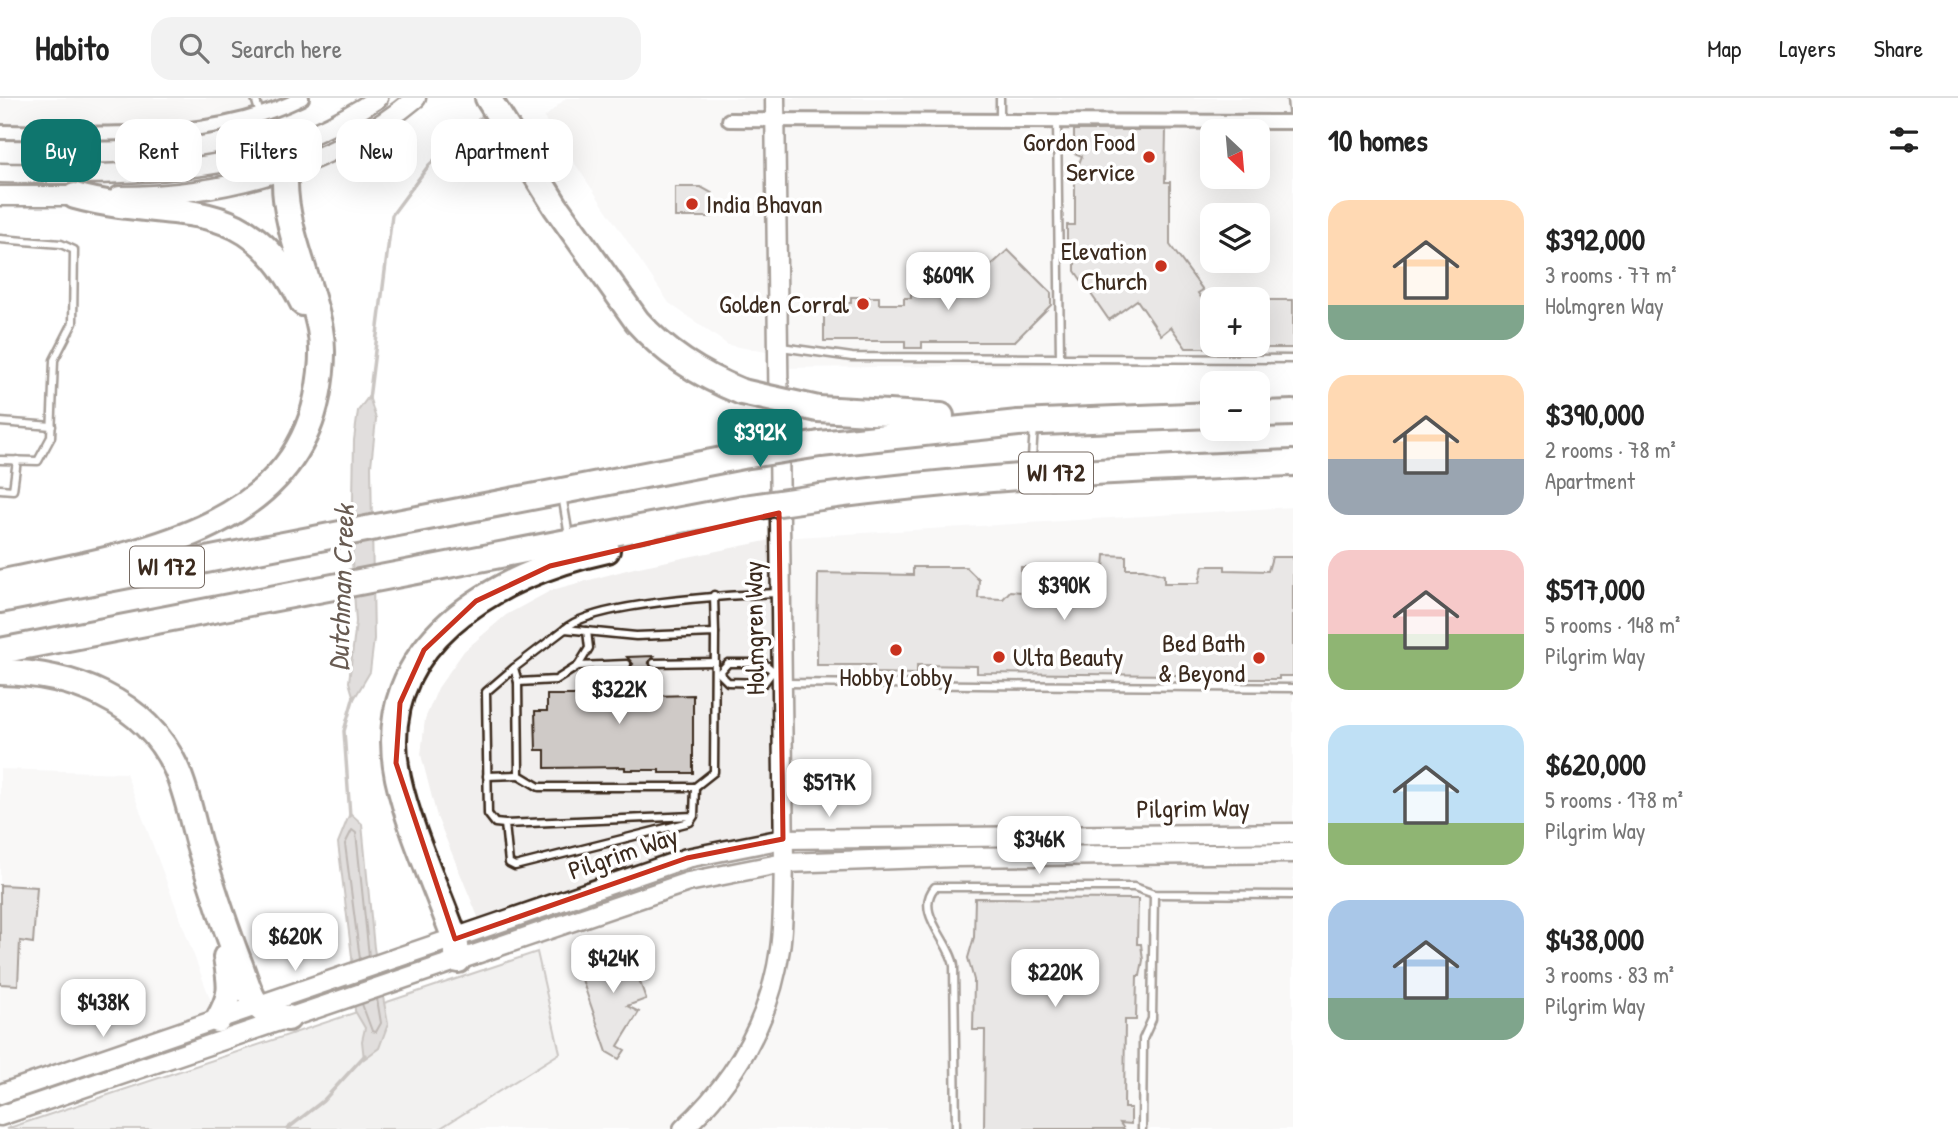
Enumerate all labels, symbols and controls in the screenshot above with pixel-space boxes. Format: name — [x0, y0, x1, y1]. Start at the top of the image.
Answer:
search box — [151, 17, 641, 80]
text: Habito — [35, 26, 109, 70]
icon: search — [175, 29, 213, 67]
text: Search here — [231, 31, 342, 66]
text: Map — [1707, 32, 1741, 64]
text: Layers — [1779, 32, 1836, 64]
text: Share — [1874, 32, 1923, 64]
chip: Buy — [21, 119, 101, 182]
chip: Rent — [115, 119, 202, 182]
chip: Filters — [216, 119, 322, 182]
chip: New — [336, 119, 417, 182]
chip: Apartment — [431, 119, 573, 182]
north arrow — [1200, 119, 1270, 189]
map controls — [1200, 119, 1270, 441]
text: 10 homes — [1328, 120, 1428, 160]
icon: filters — [1885, 121, 1923, 159]
place label: Gordon Food Service — [1023, 124, 1135, 189]
marker: Gordon Food Service — [1141, 149, 1157, 165]
place label: India Bhavan — [706, 186, 823, 221]
marker: India Bhavan — [684, 196, 700, 212]
button: layers — [1200, 203, 1270, 273]
text: $392,000 — [1545, 219, 1645, 259]
icon: home — [1384, 228, 1468, 312]
place label: Elevation Church — [1061, 233, 1147, 298]
pin: $609K — [899, 252, 997, 312]
marker: Elevation Church — [1153, 258, 1169, 274]
text: $609K — [922, 259, 974, 290]
text: 3 rooms · 77 m² — [1545, 259, 1677, 290]
place label: Golden Corral — [719, 286, 849, 321]
button: + — [1200, 287, 1270, 357]
text: Holmgren Way — [1545, 290, 1664, 321]
marker: Golden Corral — [855, 296, 871, 312]
button: − — [1200, 371, 1270, 441]
text: $390,000 — [1545, 394, 1644, 434]
icon: home — [1384, 403, 1468, 487]
pin: $392K — [711, 410, 809, 469]
text: $392K — [733, 416, 787, 447]
text: 2 rooms · 78 m² — [1545, 434, 1676, 465]
road number: WI 172 — [1019, 452, 1093, 494]
text: Apartment — [1545, 465, 1635, 496]
water label: Dutchman Creek — [319, 502, 363, 672]
road number: WI 172 — [130, 546, 204, 588]
street label: Holmgren Way — [735, 561, 772, 695]
pin: $390K — [1015, 562, 1113, 622]
text: $390K — [1038, 569, 1090, 600]
text: $517,000 — [1545, 569, 1645, 609]
icon: home — [1384, 578, 1468, 662]
text: 5 rooms · 148 m² — [1545, 609, 1680, 640]
place label: Bed Bath & Beyond — [1158, 625, 1245, 690]
place label: Ulta Beauty — [1013, 639, 1123, 674]
text: Pilgrim Way — [1545, 640, 1645, 671]
marker: Hobby Lobby — [888, 642, 904, 658]
marker: Ulta Beauty — [991, 649, 1007, 665]
marker: Bed Bath & Beyond — [1251, 650, 1267, 666]
place label: Hobby Lobby — [839, 659, 953, 694]
pin: $322K — [570, 666, 668, 726]
text: $322K — [591, 673, 647, 704]
text: $620,000 — [1545, 744, 1646, 784]
icon: home — [1384, 753, 1468, 837]
pin: $517K — [780, 760, 878, 819]
text: $517K — [802, 766, 856, 797]
text: 5 rooms · 178 m² — [1545, 784, 1683, 815]
street label: Pilgrim Way — [1136, 789, 1250, 826]
text: Pilgrim Way — [1545, 815, 1645, 846]
pin: $346K — [990, 816, 1088, 876]
street label: Pilgrim Way — [563, 817, 682, 888]
text: $346K — [1013, 823, 1065, 854]
pin: $620K — [246, 914, 344, 973]
text: $438,000 — [1545, 919, 1644, 959]
text: $620K — [268, 920, 322, 951]
icon: home — [1384, 928, 1468, 1012]
pin: $424K — [564, 936, 662, 995]
text: $424K — [587, 942, 639, 973]
pin: $220K — [1006, 950, 1104, 1009]
text: $220K — [1027, 956, 1083, 987]
text: 3 rooms · 83 m² — [1545, 959, 1674, 990]
pin: $438K — [54, 979, 152, 1039]
text: $438K — [77, 986, 129, 1017]
text: Pilgrim Way — [1545, 990, 1645, 1021]

